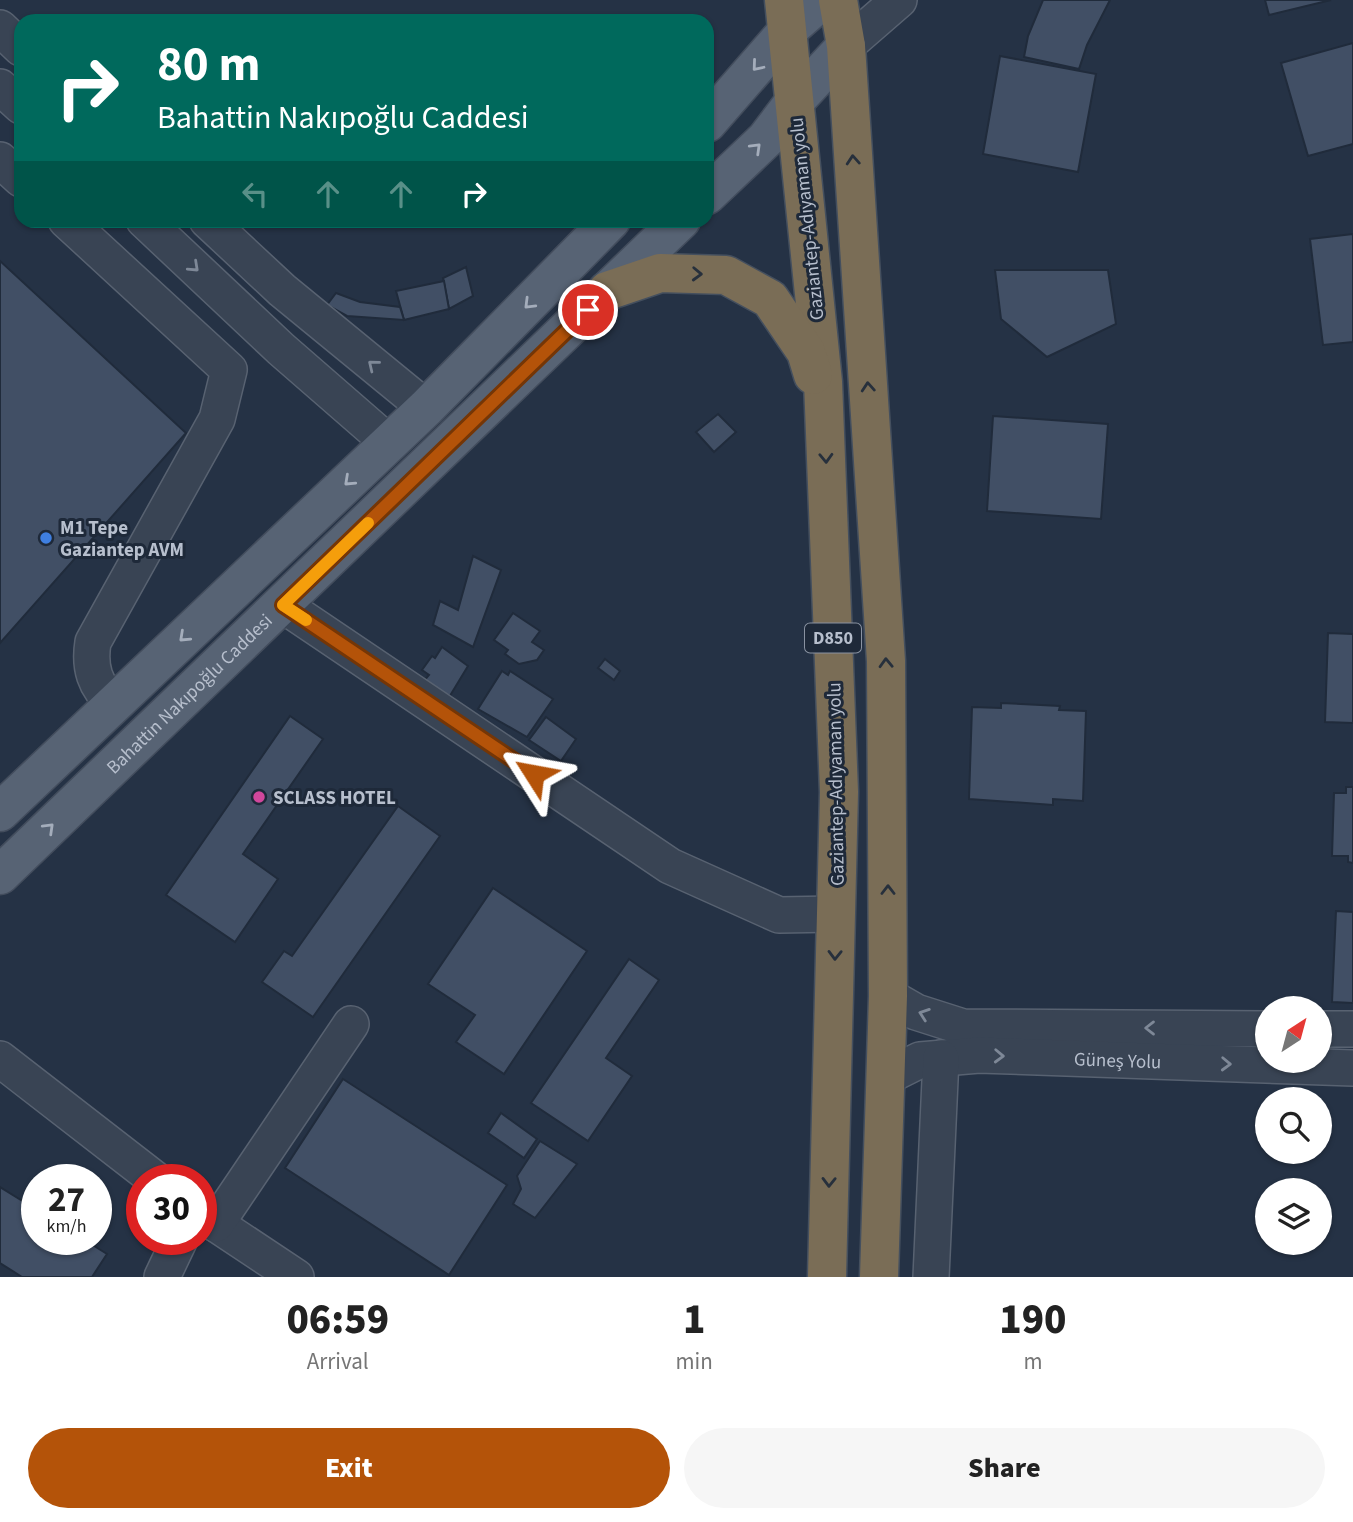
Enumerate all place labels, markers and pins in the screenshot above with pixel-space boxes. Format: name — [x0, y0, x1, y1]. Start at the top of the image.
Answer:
pin — [558, 280, 618, 340]
place label: M1 Tepe Gaziantep AVM — [60, 515, 184, 564]
marker: M1 Tepe Gaziantep AVM — [38, 530, 54, 546]
place label: SCLASS HOTEL — [273, 785, 396, 812]
marker: SCLASS HOTEL — [251, 789, 267, 805]

